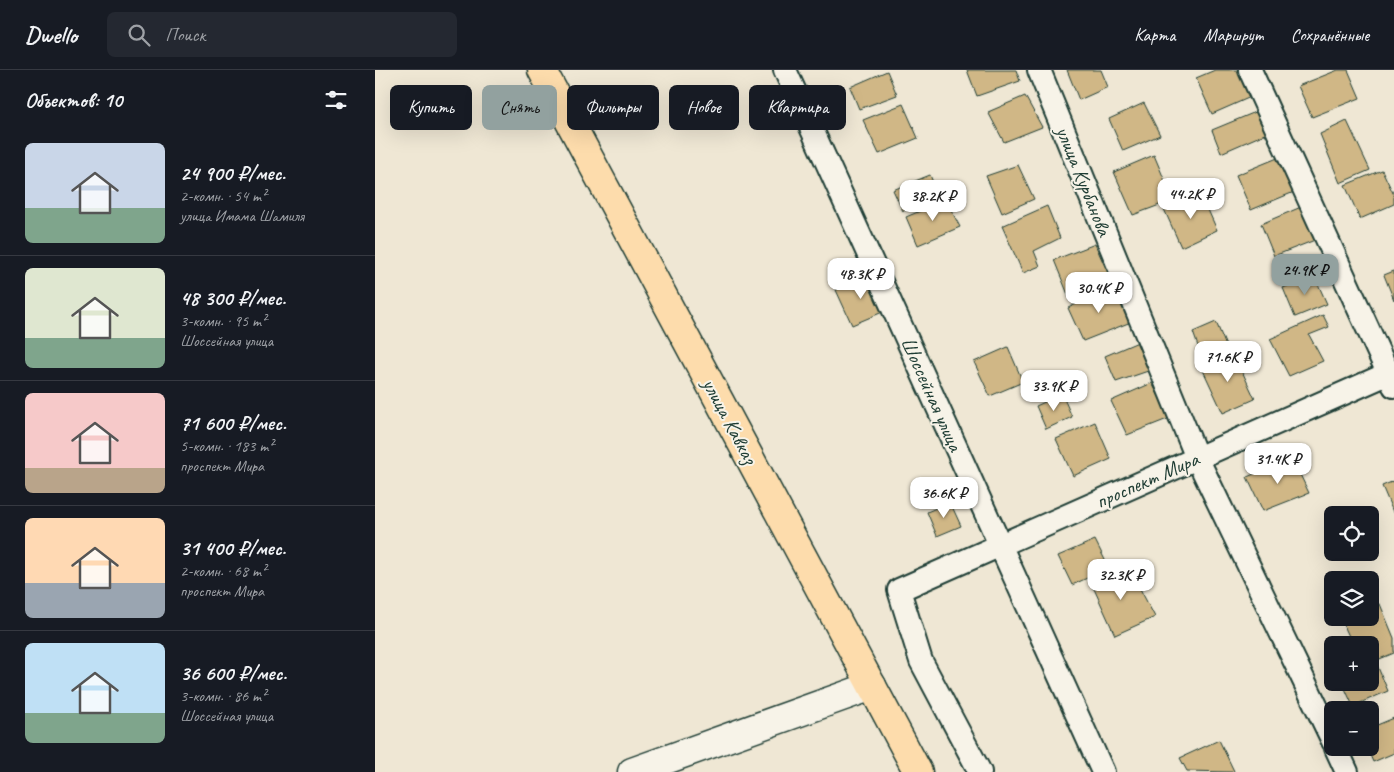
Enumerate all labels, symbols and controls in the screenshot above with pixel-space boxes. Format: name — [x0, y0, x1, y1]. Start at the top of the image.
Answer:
search box — [107, 12, 457, 57]
text: Dwello — [25, 20, 77, 50]
icon: search — [125, 21, 153, 49]
text: Поиск — [165, 23, 205, 47]
text: Карта — [1134, 24, 1175, 46]
text: Маршрут — [1203, 24, 1263, 46]
text: Сохранённые — [1291, 24, 1369, 46]
chip: Купить — [390, 85, 472, 130]
chip: Снять — [482, 85, 557, 130]
chip: Фильтры — [567, 85, 659, 130]
chip: Новое — [669, 85, 739, 130]
chip: Квартира — [749, 85, 846, 130]
icon: filters — [322, 86, 350, 114]
text: Объектов: 10 — [25, 87, 122, 113]
street label: улица Курбанова — [1049, 120, 1118, 241]
text: 24 900 ₽/мес. — [180, 160, 285, 186]
icon: home — [65, 163, 125, 223]
pin: 44.2K ₽ — [1145, 178, 1237, 220]
pin: 38.2K ₽ — [887, 180, 979, 222]
text: 44.2K ₽ — [1168, 184, 1214, 204]
text: 2-комн. · 54 m² — [180, 186, 266, 206]
text: 38.2K ₽ — [910, 186, 956, 206]
text: улица Имама Шамиля — [180, 206, 304, 226]
pin: 24.9K ₽ — [1259, 254, 1351, 296]
pin: 48.3K ₽ — [815, 258, 907, 300]
text: 24.9K ₽ — [1283, 260, 1327, 280]
text: 48.3K ₽ — [838, 264, 884, 284]
pin: 30.4K ₽ — [1053, 272, 1145, 314]
text: 30.4K ₽ — [1076, 278, 1122, 298]
text: 48 300 ₽/мес. — [180, 285, 286, 311]
icon: home — [65, 288, 125, 348]
text: 3-комн. · 95 m² — [180, 311, 266, 331]
text: Шоссейная улица — [180, 331, 273, 351]
street label: Шоссейная улица — [895, 333, 969, 457]
pin: 71.6K ₽ — [1182, 340, 1274, 383]
text: 71.6K ₽ — [1205, 347, 1251, 367]
pin: 33.9K ₽ — [1008, 370, 1100, 412]
street label: улица Кавказ — [696, 372, 764, 470]
text: 33.9K ₽ — [1032, 376, 1076, 396]
text: 71 600 ₽/мес. — [180, 410, 286, 436]
icon: home — [65, 413, 125, 473]
text: 5-комн. · 183 m² — [180, 436, 273, 456]
pin: 31.4K ₽ — [1232, 442, 1324, 485]
street label: проспект Мира — [1091, 445, 1204, 514]
text: 31.4K ₽ — [1255, 449, 1301, 469]
text: проспект Мира — [180, 456, 264, 476]
pin: 36.6K ₽ — [898, 476, 990, 519]
text: 36.6K ₽ — [921, 483, 967, 503]
map controls — [1324, 506, 1379, 756]
button: locate — [1324, 506, 1379, 561]
text: 31 400 ₽/мес. — [180, 535, 286, 561]
icon: home — [65, 538, 125, 598]
pin: 32.3K ₽ — [1075, 558, 1167, 601]
text: 2-комн. · 68 m² — [180, 561, 266, 581]
text: 32.3K ₽ — [1098, 565, 1144, 585]
button: layers — [1324, 571, 1379, 626]
text: проспект Мира — [180, 581, 264, 601]
button: + — [1324, 636, 1379, 691]
text: 36 600 ₽/мес. — [180, 660, 287, 686]
icon: home — [65, 663, 125, 723]
text: 3-комн. · 86 m² — [180, 686, 266, 706]
button: − — [1324, 701, 1379, 756]
text: Шоссейная улица — [180, 706, 273, 726]

